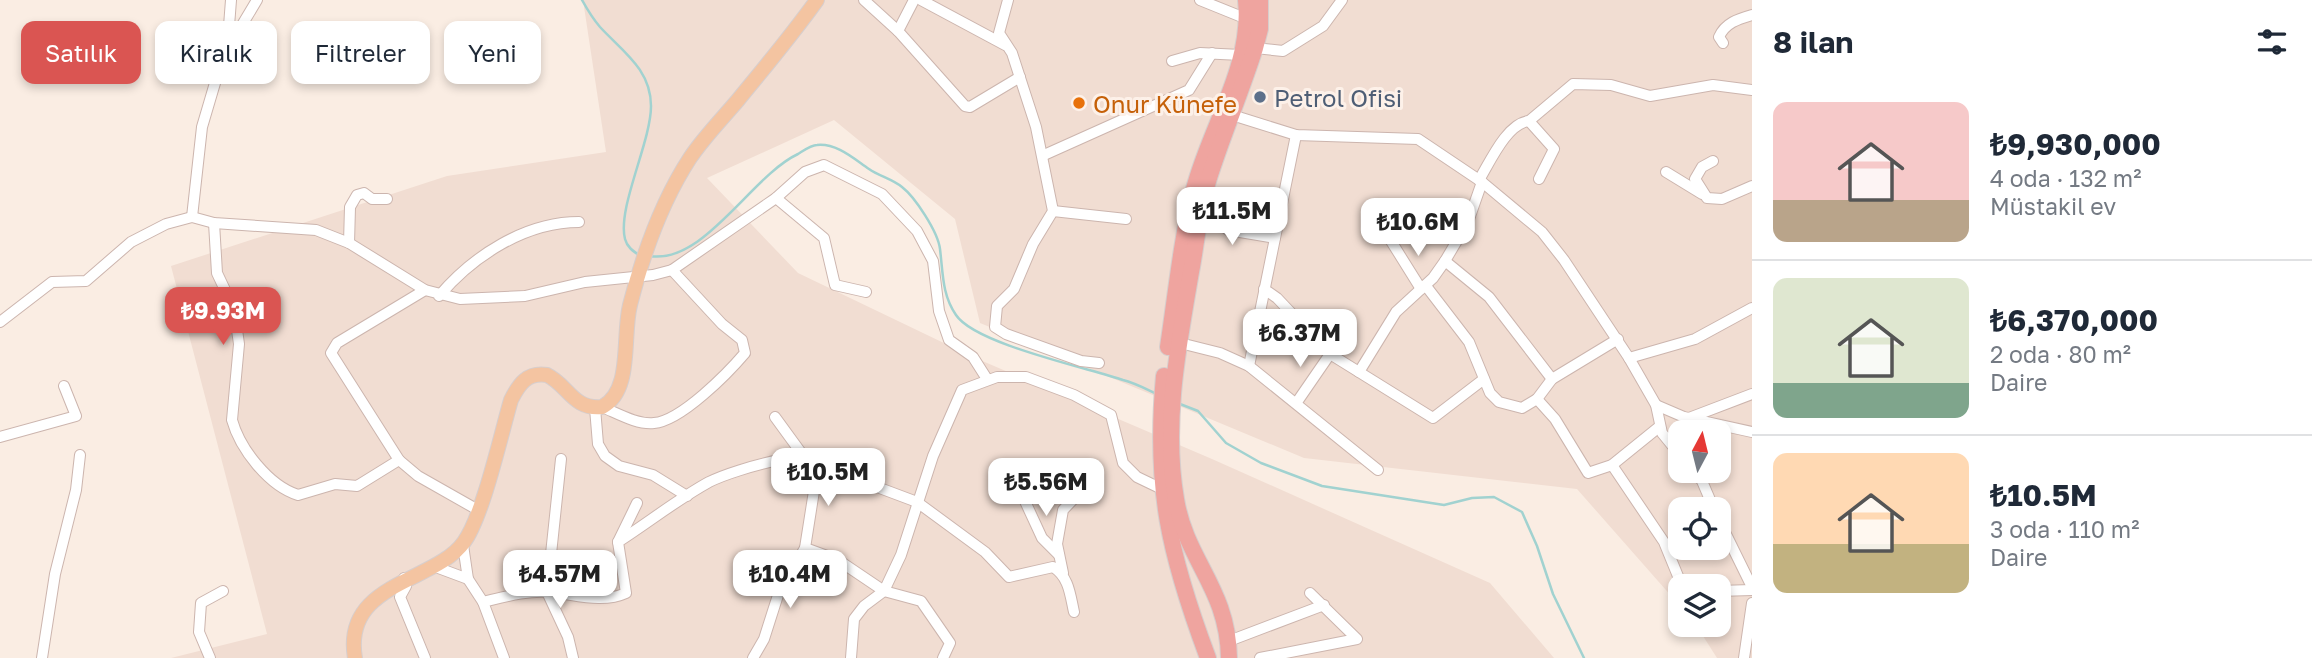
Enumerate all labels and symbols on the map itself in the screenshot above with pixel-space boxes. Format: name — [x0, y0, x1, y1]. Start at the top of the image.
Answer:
place label: Petrol Ofisi — [1274, 83, 1402, 112]
place label: Onur Künefe — [1093, 89, 1237, 118]
marker: Petrol Ofisi — [1252, 89, 1268, 105]
marker: Onur Künefe — [1071, 95, 1087, 111]
pin: ₺11.5M — [1175, 188, 1289, 247]
pin: ₺10.6M — [1361, 198, 1475, 258]
pin: ₺9.93M — [166, 288, 280, 347]
pin: ₺6.37M — [1243, 310, 1357, 369]
north arrow — [1668, 420, 1731, 483]
pin: ₺10.5M — [771, 448, 885, 508]
pin: ₺5.56M — [989, 458, 1103, 518]
pin: ₺4.57M — [503, 550, 617, 610]
pin: ₺10.4M — [733, 550, 847, 610]

